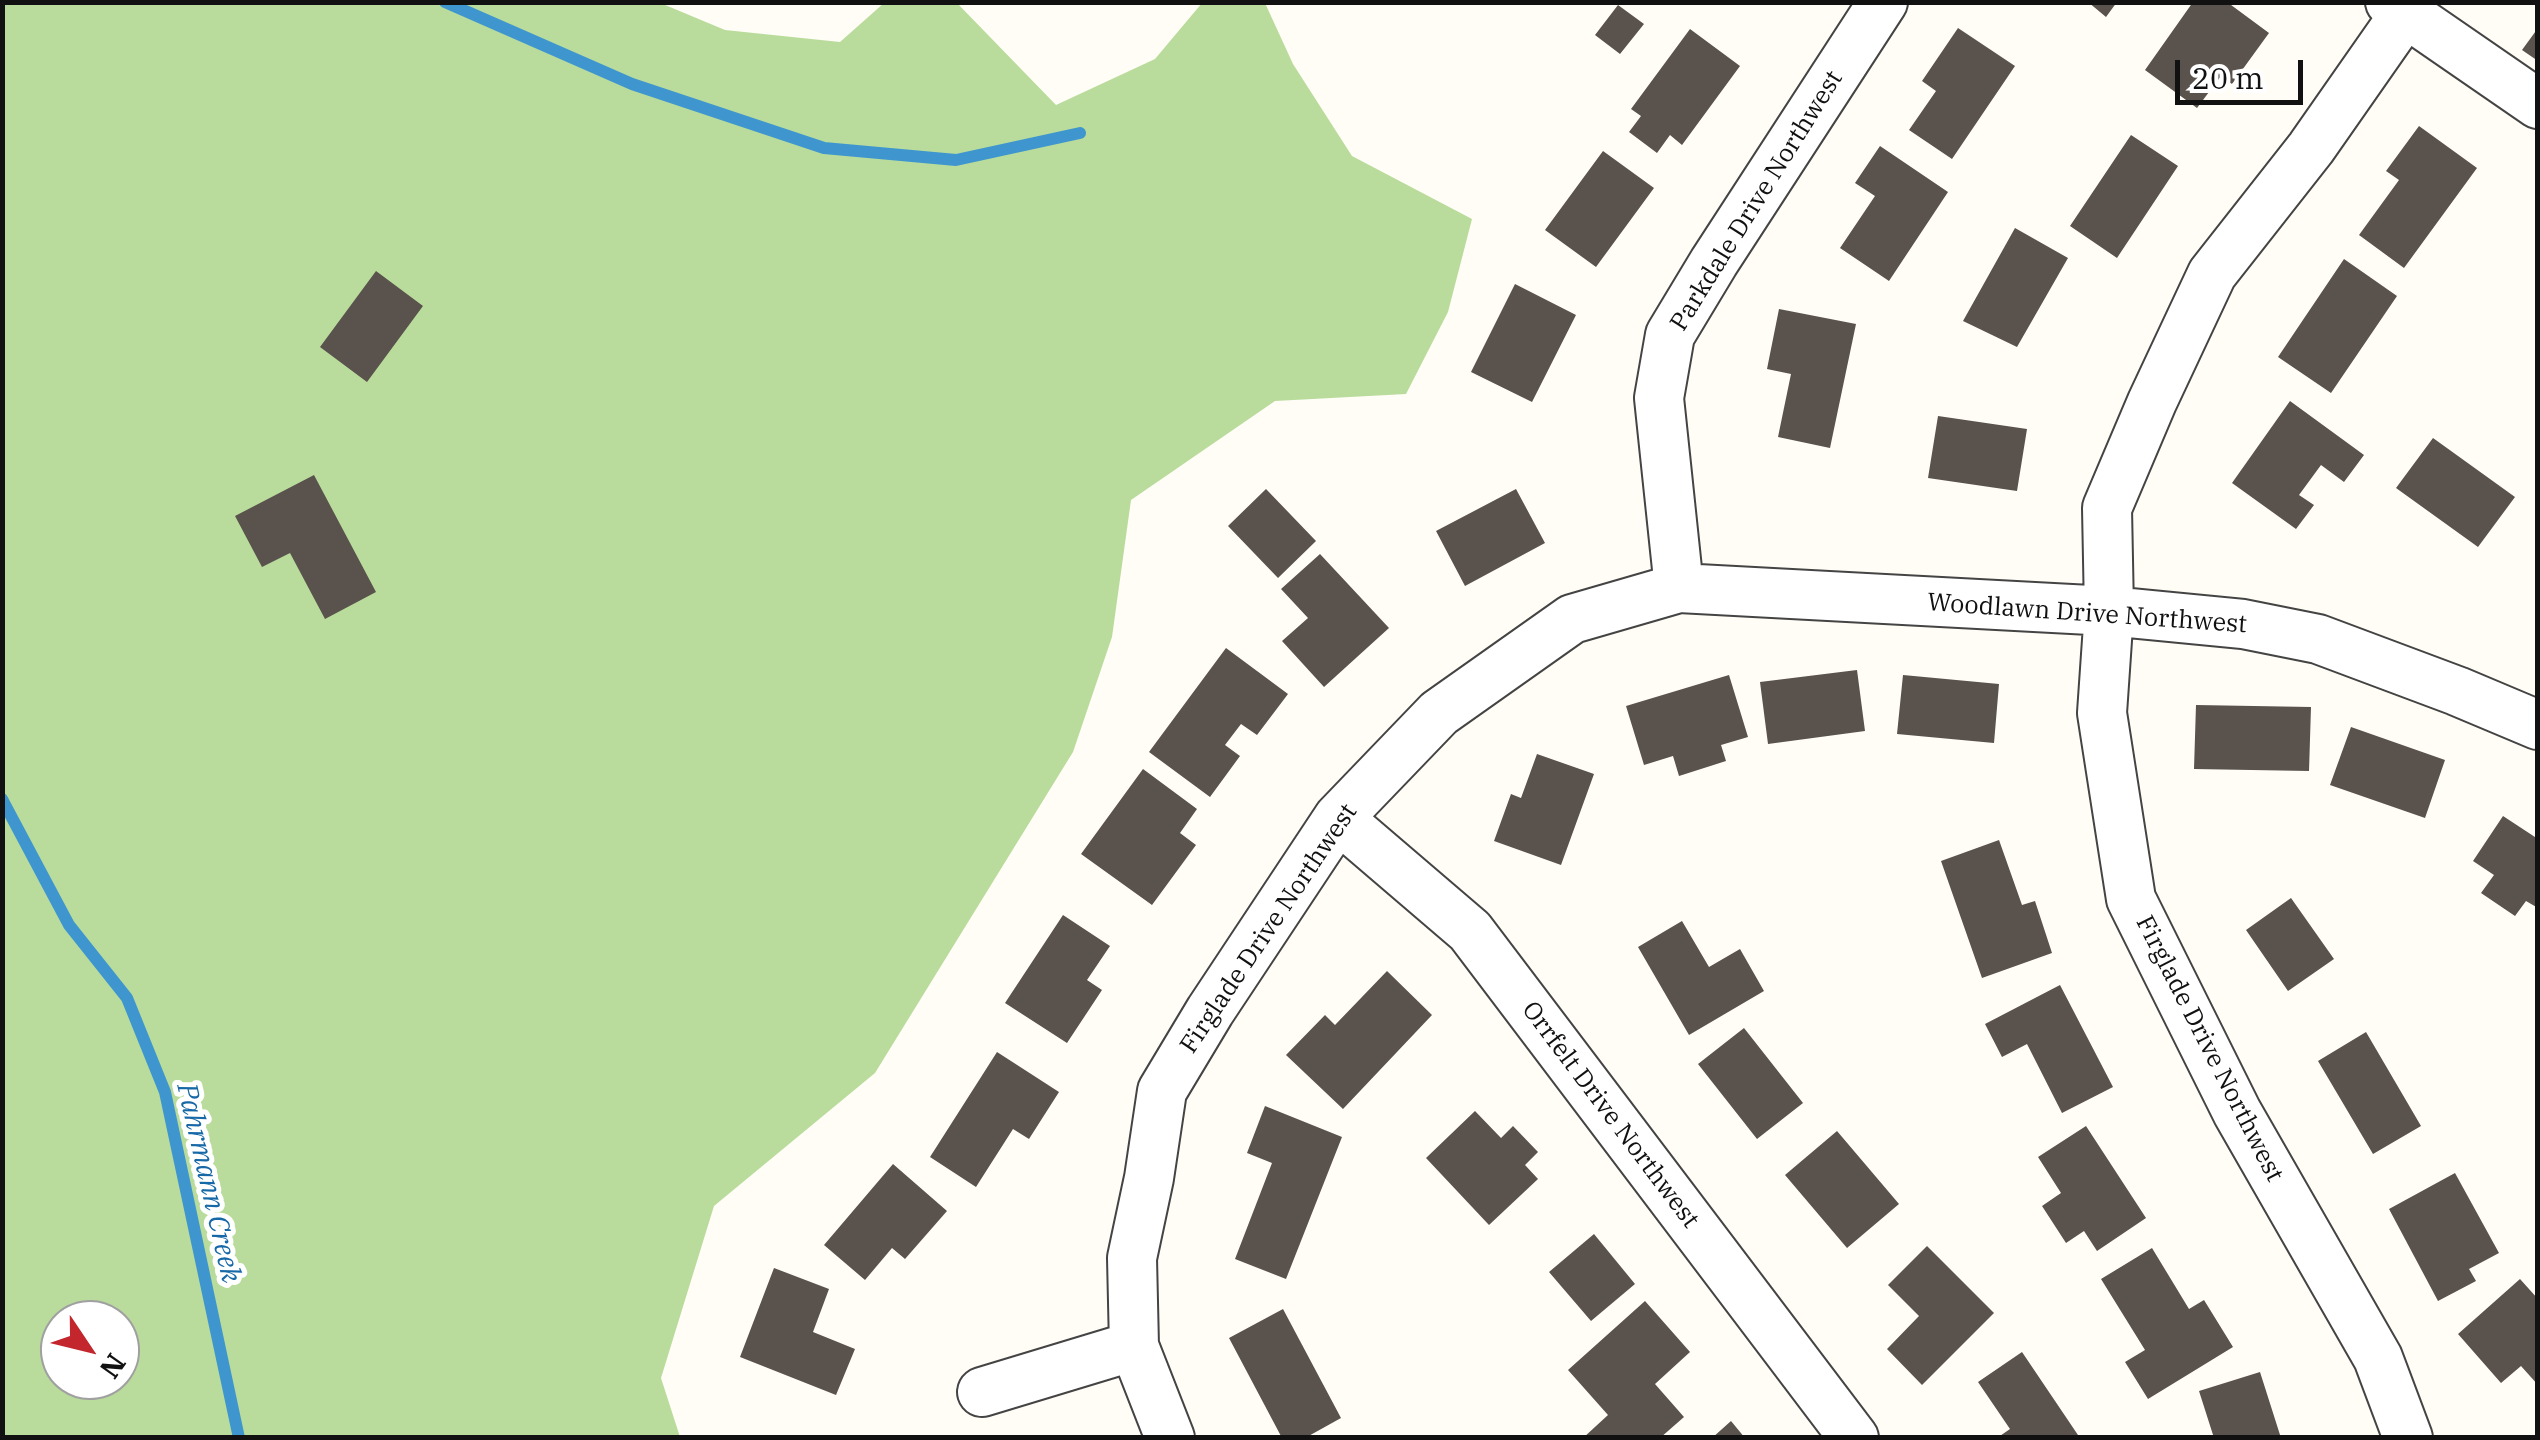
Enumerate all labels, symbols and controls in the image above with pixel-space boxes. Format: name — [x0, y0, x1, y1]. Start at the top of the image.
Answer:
scale bar — [2180, 40, 2308, 102]
text: 20 m — [2192, 58, 2264, 97]
street label: Parkdale Drive Northwest — [1665, 65, 1849, 337]
street label: Woodlawn Drive Northwest — [1926, 588, 2248, 640]
street label: Firglade Drive Northwest — [1174, 799, 1364, 1059]
street label: Firglade Drive Northwest — [2129, 911, 2289, 1187]
street label: Orrfelt Drive Northwest — [1515, 996, 1705, 1234]
water label: Pahrmann Creek — [169, 1080, 247, 1286]
north arrow — [40, 1300, 140, 1400]
text: N — [92, 1347, 135, 1386]

